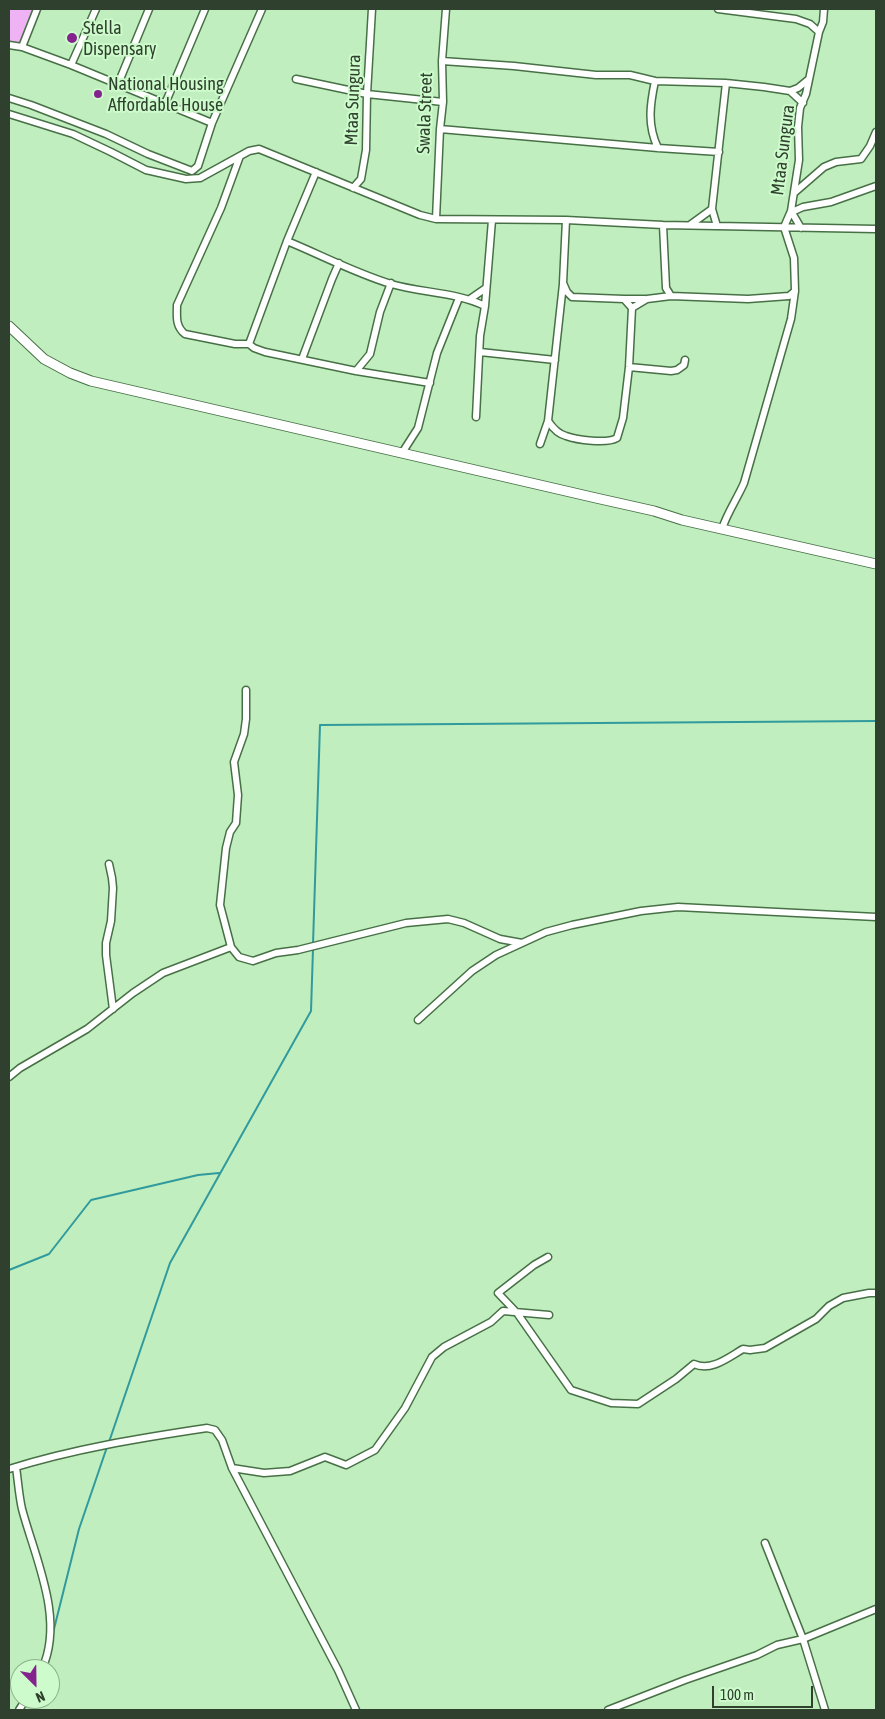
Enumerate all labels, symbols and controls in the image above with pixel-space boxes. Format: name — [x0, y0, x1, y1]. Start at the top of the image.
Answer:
place label: Stella Dispensary — [83, 17, 156, 59]
marker: Stella Dispensary — [65, 31, 79, 45]
street label: Mtaa Sungura — [341, 54, 365, 146]
street label: Swala Street — [413, 72, 437, 154]
place label: National Housing Affordable House — [108, 73, 224, 116]
marker: National Housing Affordable House — [92, 88, 104, 100]
street label: Mtaa Sungura — [767, 103, 799, 197]
north arrow — [10, 1659, 60, 1709]
scale bar — [715, 1676, 816, 1708]
text: 100 m — [720, 1686, 754, 1703]
text: N — [34, 1688, 47, 1706]

